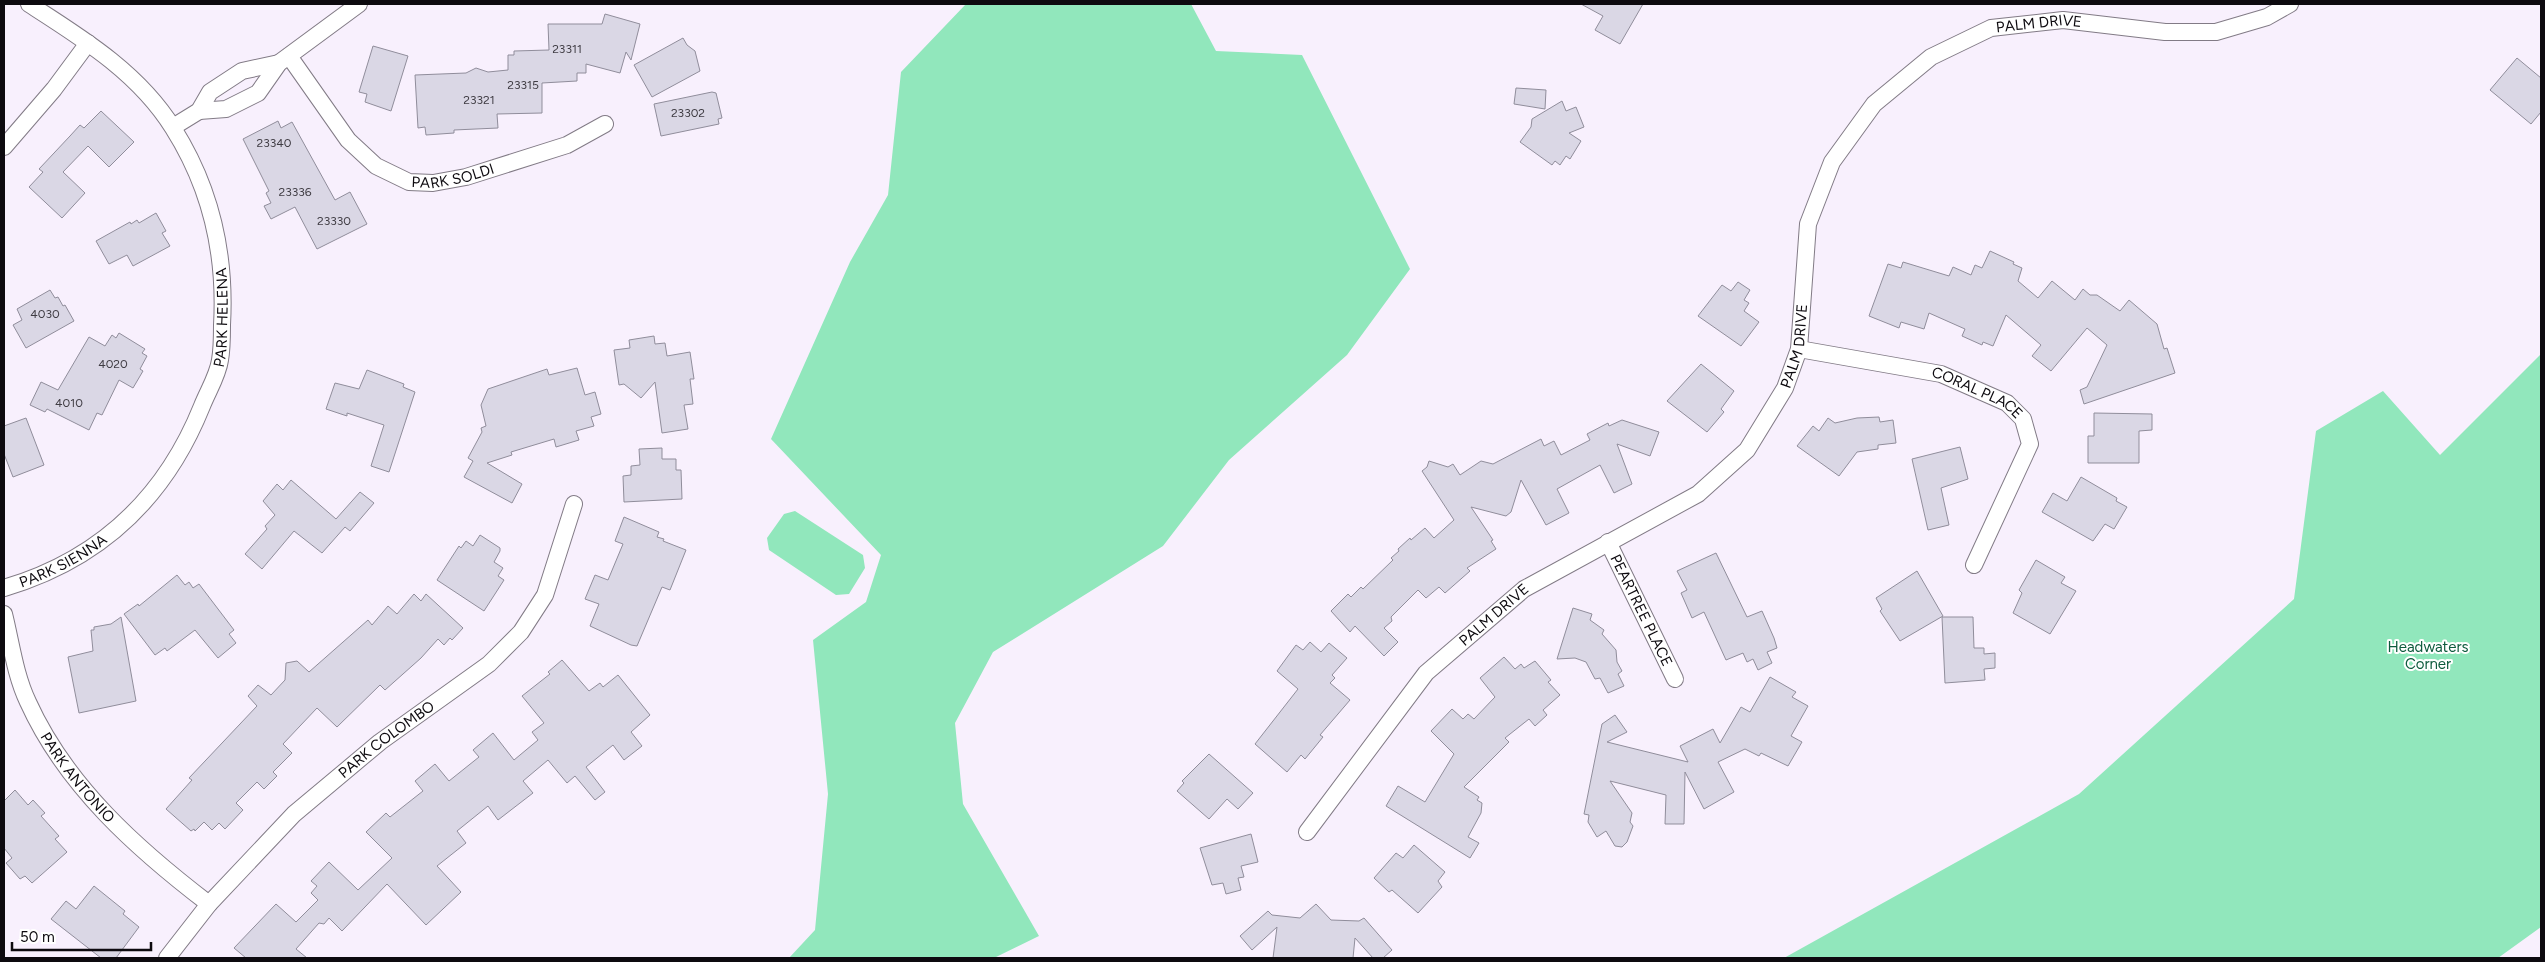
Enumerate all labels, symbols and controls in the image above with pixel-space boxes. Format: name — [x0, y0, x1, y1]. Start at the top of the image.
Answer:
street label: PALM DRIVE — [1995, 11, 2083, 36]
house number: 23311 — [552, 42, 582, 56]
house number: 23315 — [507, 78, 539, 92]
house number: 23321 — [463, 93, 495, 107]
house number: 23302 — [671, 106, 705, 120]
house number: 23340 — [257, 136, 292, 150]
street label: PARK SOLDI — [411, 160, 496, 192]
house number: 23336 — [278, 185, 312, 199]
house number: 23330 — [317, 214, 351, 228]
street label: PARK HELENA — [210, 267, 232, 369]
street label: PALM DRIVE — [1777, 303, 1811, 391]
house number: 4030 — [30, 307, 60, 321]
house number: 4020 — [98, 357, 128, 371]
street label: CORAL PLACE — [1931, 364, 2026, 422]
house number: 4010 — [55, 396, 83, 410]
street label: PARK SIENNA — [17, 531, 110, 591]
street label: PEARTREE PLACE — [1606, 551, 1676, 669]
street label: PALM DRIVE — [1455, 580, 1532, 650]
park label: Headwaters Corner — [2387, 638, 2469, 673]
street label: PARK COLOMBO — [335, 697, 438, 782]
street label: PARK ANTONIO — [37, 729, 118, 826]
scale bar — [12, 920, 151, 952]
text: 50 m — [20, 928, 55, 946]

